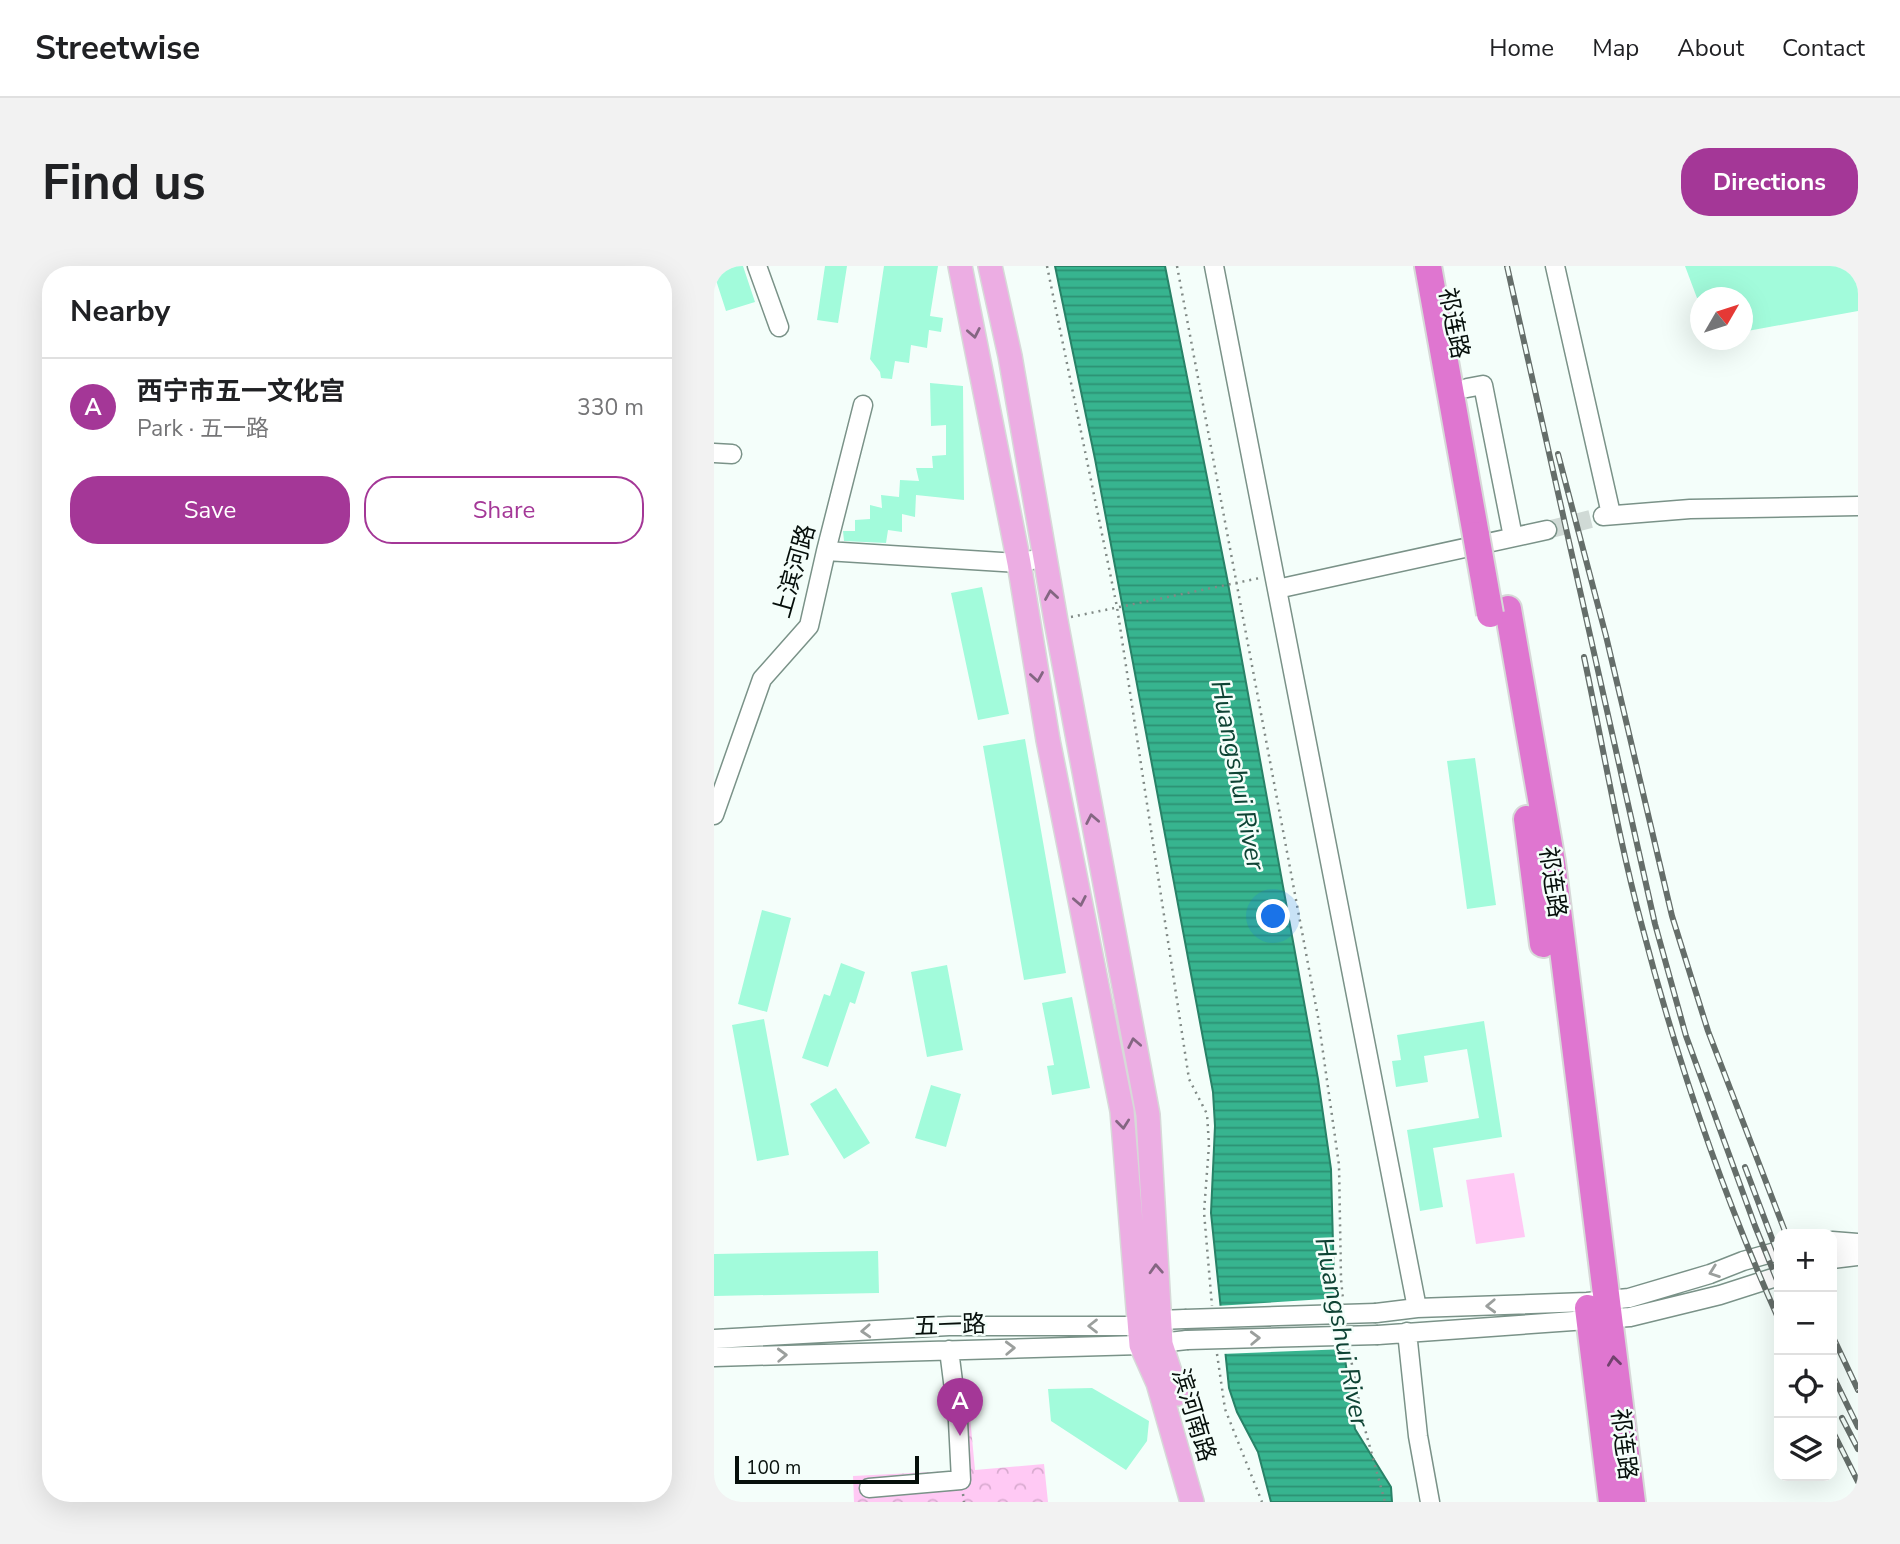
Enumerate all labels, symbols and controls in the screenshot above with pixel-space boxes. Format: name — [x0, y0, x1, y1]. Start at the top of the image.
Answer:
text: Streetwise — [35, 26, 200, 71]
text: Home — [1489, 32, 1554, 64]
text: Map — [1592, 32, 1639, 64]
text: About — [1677, 32, 1744, 64]
text: Contact — [1782, 32, 1865, 64]
button: Directions — [1681, 148, 1858, 216]
text: Find us — [42, 149, 206, 216]
street label: 祁连路 — [1431, 285, 1477, 361]
north arrow — [1690, 287, 1753, 350]
text: Nearby — [70, 291, 170, 332]
one-way arrow — [966, 327, 981, 339]
text: 西宁市五一文化宫 — [137, 374, 345, 409]
text: A — [84, 392, 102, 423]
text: 330 m — [577, 392, 644, 423]
text: Park · 五一路 — [137, 413, 269, 444]
button: Save — [70, 476, 350, 544]
button: Share — [364, 476, 644, 544]
street label: 上滨河路 — [765, 520, 823, 622]
one-way arrow — [1044, 590, 1059, 601]
one-way arrow — [1029, 671, 1044, 683]
water label: Huangshui River — [1202, 677, 1274, 873]
one-way arrow — [1086, 813, 1101, 825]
street label: 祁连路 — [1532, 844, 1574, 920]
one-way arrow — [1071, 895, 1086, 907]
your location — [1256, 899, 1290, 933]
one-way arrow — [1127, 1037, 1142, 1049]
one-way arrow — [1115, 1119, 1130, 1130]
map controls — [1774, 1229, 1837, 1481]
button: + — [1774, 1229, 1837, 1292]
water label: Huangshui River — [1306, 1234, 1378, 1430]
one-way arrow — [1149, 1263, 1164, 1274]
one-way arrow — [1709, 1263, 1721, 1277]
button: − — [1774, 1292, 1837, 1355]
one-way arrow — [1485, 1298, 1496, 1313]
street label: 五一路 — [913, 1308, 987, 1342]
one-way arrow — [1087, 1318, 1098, 1334]
one-way arrow — [860, 1323, 871, 1338]
one-way arrow — [1250, 1330, 1261, 1346]
one-way arrow — [1005, 1340, 1015, 1356]
one-way arrow — [777, 1347, 788, 1363]
button: locate — [1774, 1355, 1837, 1418]
one-way arrow — [1607, 1356, 1622, 1367]
street label: 滨河南路 — [1165, 1364, 1223, 1466]
pin: A — [937, 1378, 983, 1436]
street label: 祁连路 — [1604, 1406, 1644, 1482]
button: layers — [1774, 1418, 1837, 1481]
scale bar — [735, 1453, 919, 1485]
text: 100 m — [746, 1455, 801, 1481]

